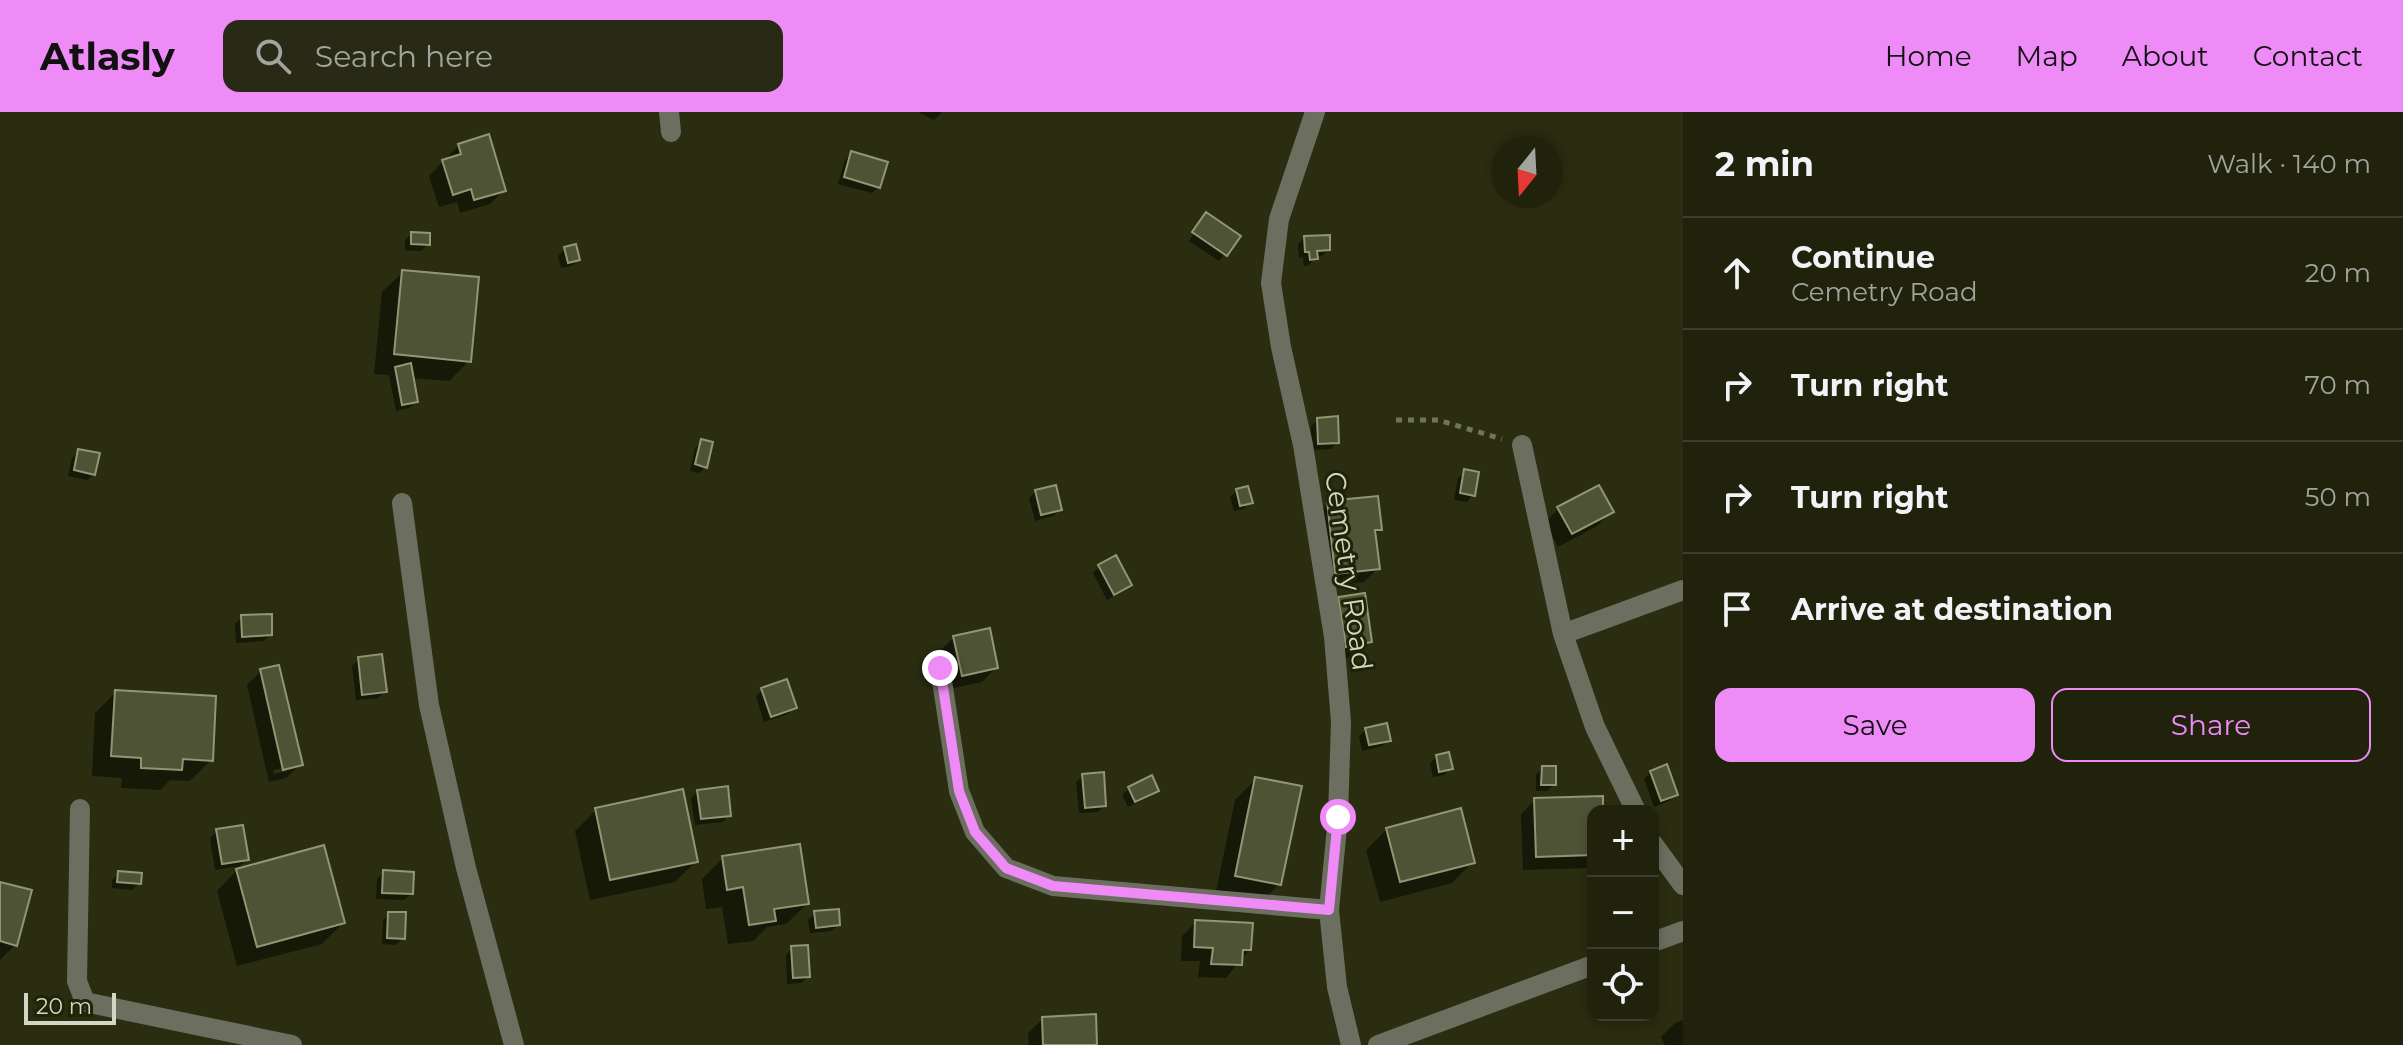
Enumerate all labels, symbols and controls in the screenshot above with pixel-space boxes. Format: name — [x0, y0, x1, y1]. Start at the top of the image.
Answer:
search box — [223, 20, 783, 92]
text: Atlasly — [40, 33, 175, 80]
icon: search — [251, 34, 295, 78]
text: Search here — [315, 38, 493, 75]
text: Home — [1885, 39, 1972, 73]
text: Map — [2016, 39, 2078, 73]
text: About — [2122, 39, 2209, 73]
text: Contact — [2253, 39, 2363, 73]
north arrow — [1491, 136, 1563, 208]
text: 2 min — [1715, 143, 1814, 185]
text: Walk · 140 m — [2207, 148, 2371, 180]
text: Continue — [1791, 239, 1935, 276]
icon: ahead — [1715, 251, 1759, 295]
text: 20 m — [2305, 257, 2371, 289]
text: Cemetry Road — [1791, 276, 1978, 308]
icon: right — [1715, 363, 1759, 407]
text: Turn right — [1791, 367, 1948, 404]
text: 70 m — [2305, 369, 2371, 401]
street label: Cemetry Road — [1318, 469, 1380, 673]
icon: right — [1715, 475, 1759, 519]
text: Turn right — [1791, 479, 1948, 516]
text: 50 m — [2305, 481, 2371, 513]
icon: arrive — [1715, 587, 1759, 631]
text: Arrive at destination — [1791, 591, 2113, 628]
route end — [922, 650, 958, 686]
button: Save — [1715, 688, 2035, 762]
button: Share — [2051, 688, 2371, 762]
route start — [1320, 799, 1356, 835]
map controls — [1587, 805, 1659, 1021]
button: + — [1587, 805, 1659, 877]
button: − — [1587, 877, 1659, 949]
button: locate — [1587, 949, 1659, 1021]
scale bar — [24, 989, 116, 1025]
text: 20 m — [36, 993, 92, 1020]

